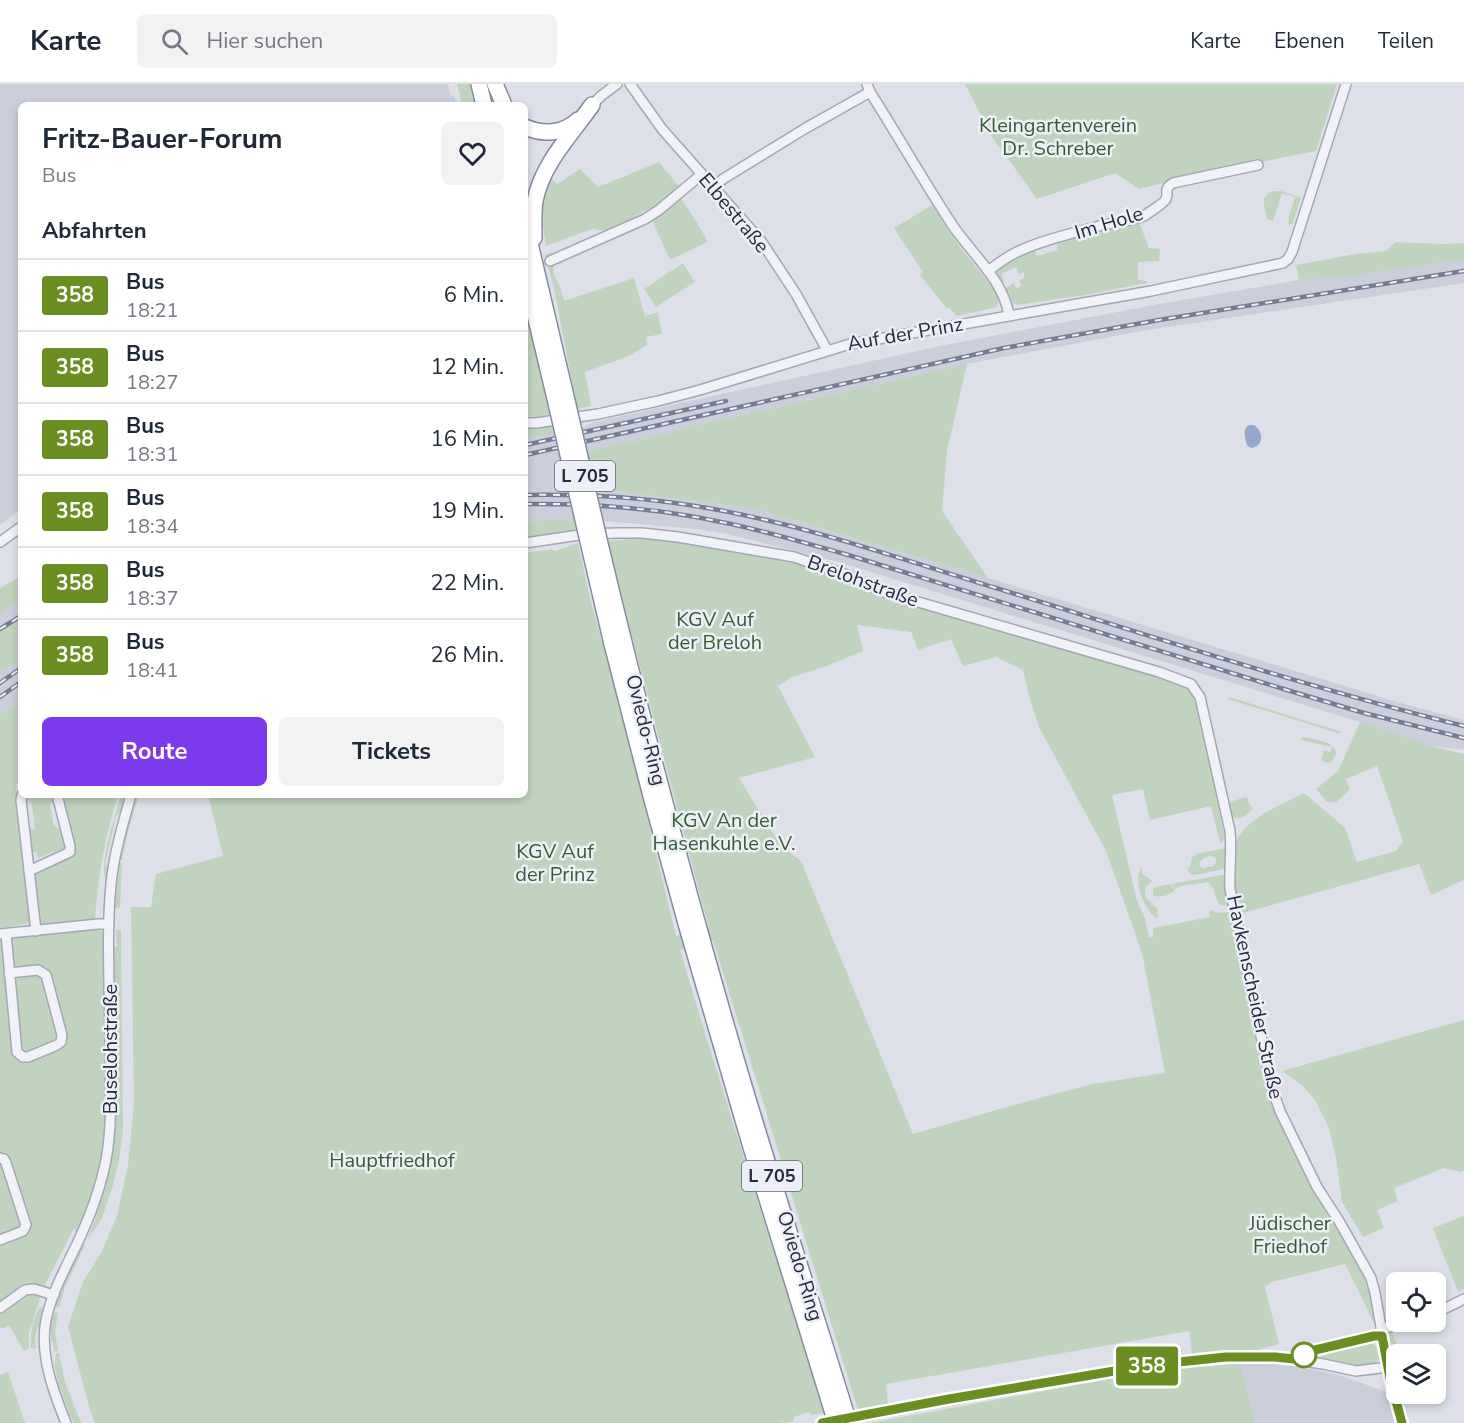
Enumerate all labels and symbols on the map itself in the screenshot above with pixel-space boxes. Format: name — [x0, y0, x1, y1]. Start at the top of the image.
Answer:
park label: Kleingartenverein Dr. Schreber — [979, 112, 1137, 162]
street label: Elbestraße — [692, 167, 776, 259]
street label: Im Hole — [1071, 200, 1147, 246]
street label: Auf der Prinz — [845, 311, 965, 357]
road number: L 705 — [555, 461, 615, 491]
street label: Brelohstraße — [804, 548, 922, 614]
park label: KGV Auf der Breloh — [668, 606, 762, 656]
street label: Oviedo-Ring — [619, 672, 673, 788]
park label: KGV An der Hasenkuhle e.V. — [652, 807, 796, 857]
park label: KGV Auf der Prinz — [515, 838, 595, 888]
street label: Havkenscheider Straße — [1220, 893, 1290, 1101]
street label: Buselohstraße — [97, 984, 124, 1114]
park label: Hauptfriedhof — [329, 1147, 455, 1174]
road number: L 705 — [742, 1161, 802, 1191]
street label: Oviedo-Ring — [770, 1208, 830, 1324]
park label: Jüdischer Friedhof — [1248, 1210, 1331, 1260]
unlabelled marker — [1291, 1342, 1317, 1368]
line badge: 358 — [1112, 1346, 1182, 1386]

